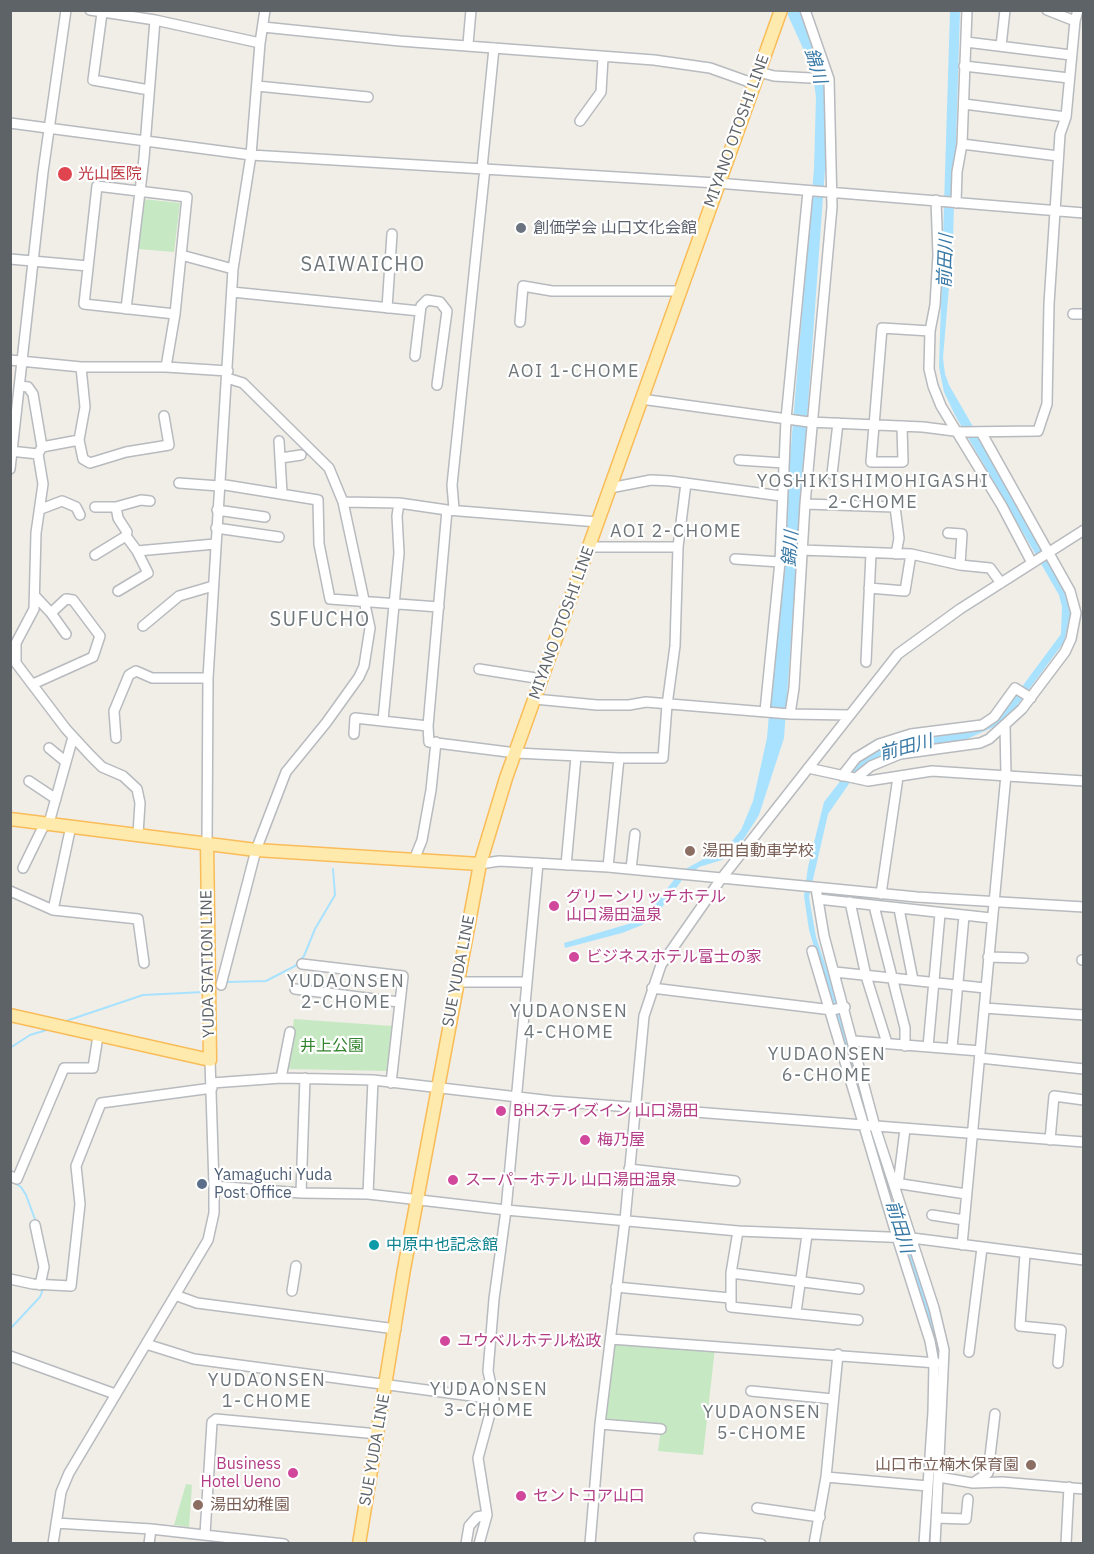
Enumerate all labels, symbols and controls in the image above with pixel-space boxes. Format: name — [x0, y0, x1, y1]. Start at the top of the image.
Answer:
water label: 錦川 — [799, 46, 831, 86]
street label: MIYANO OTOSHI LINE — [700, 52, 774, 210]
place label: 光山医院 — [78, 164, 142, 184]
marker: 光山医院 — [56, 165, 74, 183]
place label: 創価学会 山口文化会館 — [533, 218, 697, 238]
marker: 創価学会 山口文化会館 — [514, 221, 528, 235]
water label: 前田川 — [934, 234, 958, 288]
district label: SAIWAICHO — [300, 253, 426, 277]
district label: AOI 1-CHOME — [508, 361, 640, 383]
district label: YOSHIKISHIMOHIGASHI 2-CHOME — [757, 471, 989, 514]
district label: AOI 2-CHOME — [610, 521, 742, 543]
water label: 錦川 — [779, 530, 803, 568]
street label: MIYANO OTOSHI LINE — [525, 544, 599, 702]
district label: SUFUCHO — [269, 608, 371, 632]
water label: 前田川 — [877, 731, 935, 765]
place label: 湯田自動車学校 — [702, 841, 814, 861]
marker: 湯田自動車学校 — [683, 844, 697, 858]
place label: グリーンリッチホテル 山口湯田温泉 — [566, 887, 726, 925]
street label: YUDA STATION LINE — [197, 890, 219, 1038]
marker: グリーンリッチホテル 山口湯田温泉 — [547, 899, 561, 913]
street label: SUE YUDA LINE — [439, 914, 479, 1028]
place label: ビジネスホテル富士の家 — [586, 947, 762, 967]
marker: ビジネスホテル富士の家 — [567, 950, 581, 964]
district label: YUDAONSEN 2-CHOME — [287, 971, 405, 1014]
district label: YUDAONSEN 4-CHOME — [510, 1001, 628, 1044]
park label: 井上公園 — [300, 1036, 364, 1056]
district label: YUDAONSEN 6-CHOME — [768, 1044, 886, 1086]
place label: BHステイズイン 山口湯田 — [513, 1101, 699, 1121]
marker: BHステイズイン 山口湯田 — [494, 1104, 508, 1118]
place label: 梅乃屋 — [597, 1130, 645, 1150]
marker: 梅乃屋 — [578, 1133, 592, 1147]
place label: Yamaguchi Yuda Post Office — [214, 1165, 332, 1203]
place label: スーパーホテル 山口湯田温泉 — [465, 1170, 677, 1190]
marker: スーパーホテル 山口湯田温泉 — [446, 1173, 460, 1187]
marker: Yamaguchi Yuda Post Office — [195, 1177, 209, 1191]
water label: 前田川 — [881, 1198, 917, 1256]
place label: 中原中也記念館 — [386, 1235, 498, 1255]
marker: 中原中也記念館 — [367, 1238, 381, 1252]
place label: ユウベルホテル松政 — [457, 1331, 601, 1351]
marker: ユウベルホテル松政 — [438, 1334, 452, 1348]
district label: YUDAONSEN 1-CHOME — [208, 1370, 326, 1412]
district label: YUDAONSEN 3-CHOME — [430, 1379, 548, 1422]
street label: SUE YUDA LINE — [356, 1393, 394, 1507]
district label: YUDAONSEN 5-CHOME — [703, 1402, 821, 1444]
place label: Business Hotel Ueno — [201, 1454, 281, 1492]
place label: 山口市立楠木保育園 — [875, 1455, 1019, 1475]
marker: 山口市立楠木保育園 — [1024, 1458, 1038, 1472]
marker: Business Hotel Ueno — [286, 1466, 300, 1480]
place label: セントコア山口 — [533, 1486, 645, 1506]
marker: セントコア山口 — [514, 1489, 528, 1503]
place label: 湯田幼稚園 — [210, 1495, 290, 1515]
marker: 湯田幼稚園 — [191, 1498, 205, 1512]

